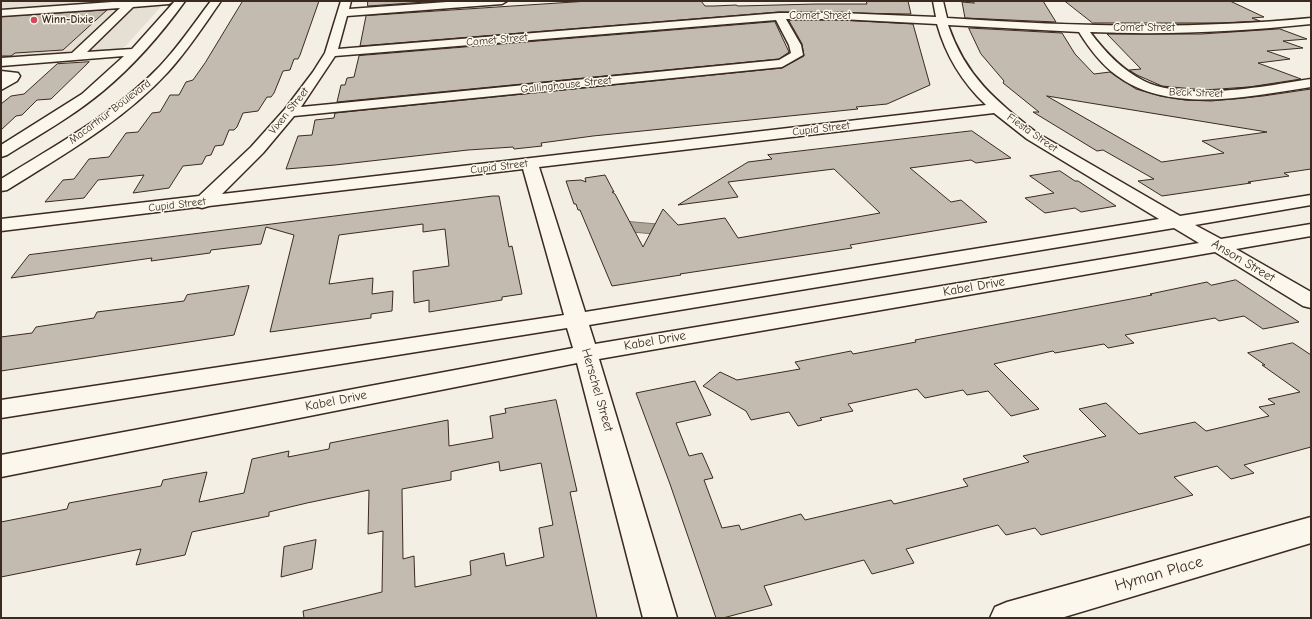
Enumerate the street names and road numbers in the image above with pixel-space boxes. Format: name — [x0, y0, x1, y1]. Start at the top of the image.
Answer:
street label: Comet Street — [789, 9, 851, 23]
street label: Comet Street — [1113, 21, 1175, 35]
street label: Comet Street — [466, 31, 528, 49]
street label: Gallinghouse Street — [520, 74, 612, 96]
street label: Macarthur Boulevard — [66, 77, 154, 147]
street label: Vixen Street — [266, 85, 312, 137]
street label: Beck Street — [1169, 85, 1223, 101]
street label: Fiesta Street — [1004, 111, 1060, 155]
street label: Cupid Street — [792, 119, 850, 139]
street label: Cupid Street — [470, 157, 528, 177]
street label: Cupid Street — [148, 195, 206, 215]
street label: Anson Street — [1209, 236, 1277, 286]
street label: Kabel Drive — [942, 274, 1006, 300]
street label: Kabel Drive — [623, 328, 687, 354]
street label: Herschel Street — [578, 347, 616, 433]
street label: Kabel Drive — [304, 387, 368, 415]
street label: Hyman Place — [1113, 552, 1205, 596]

